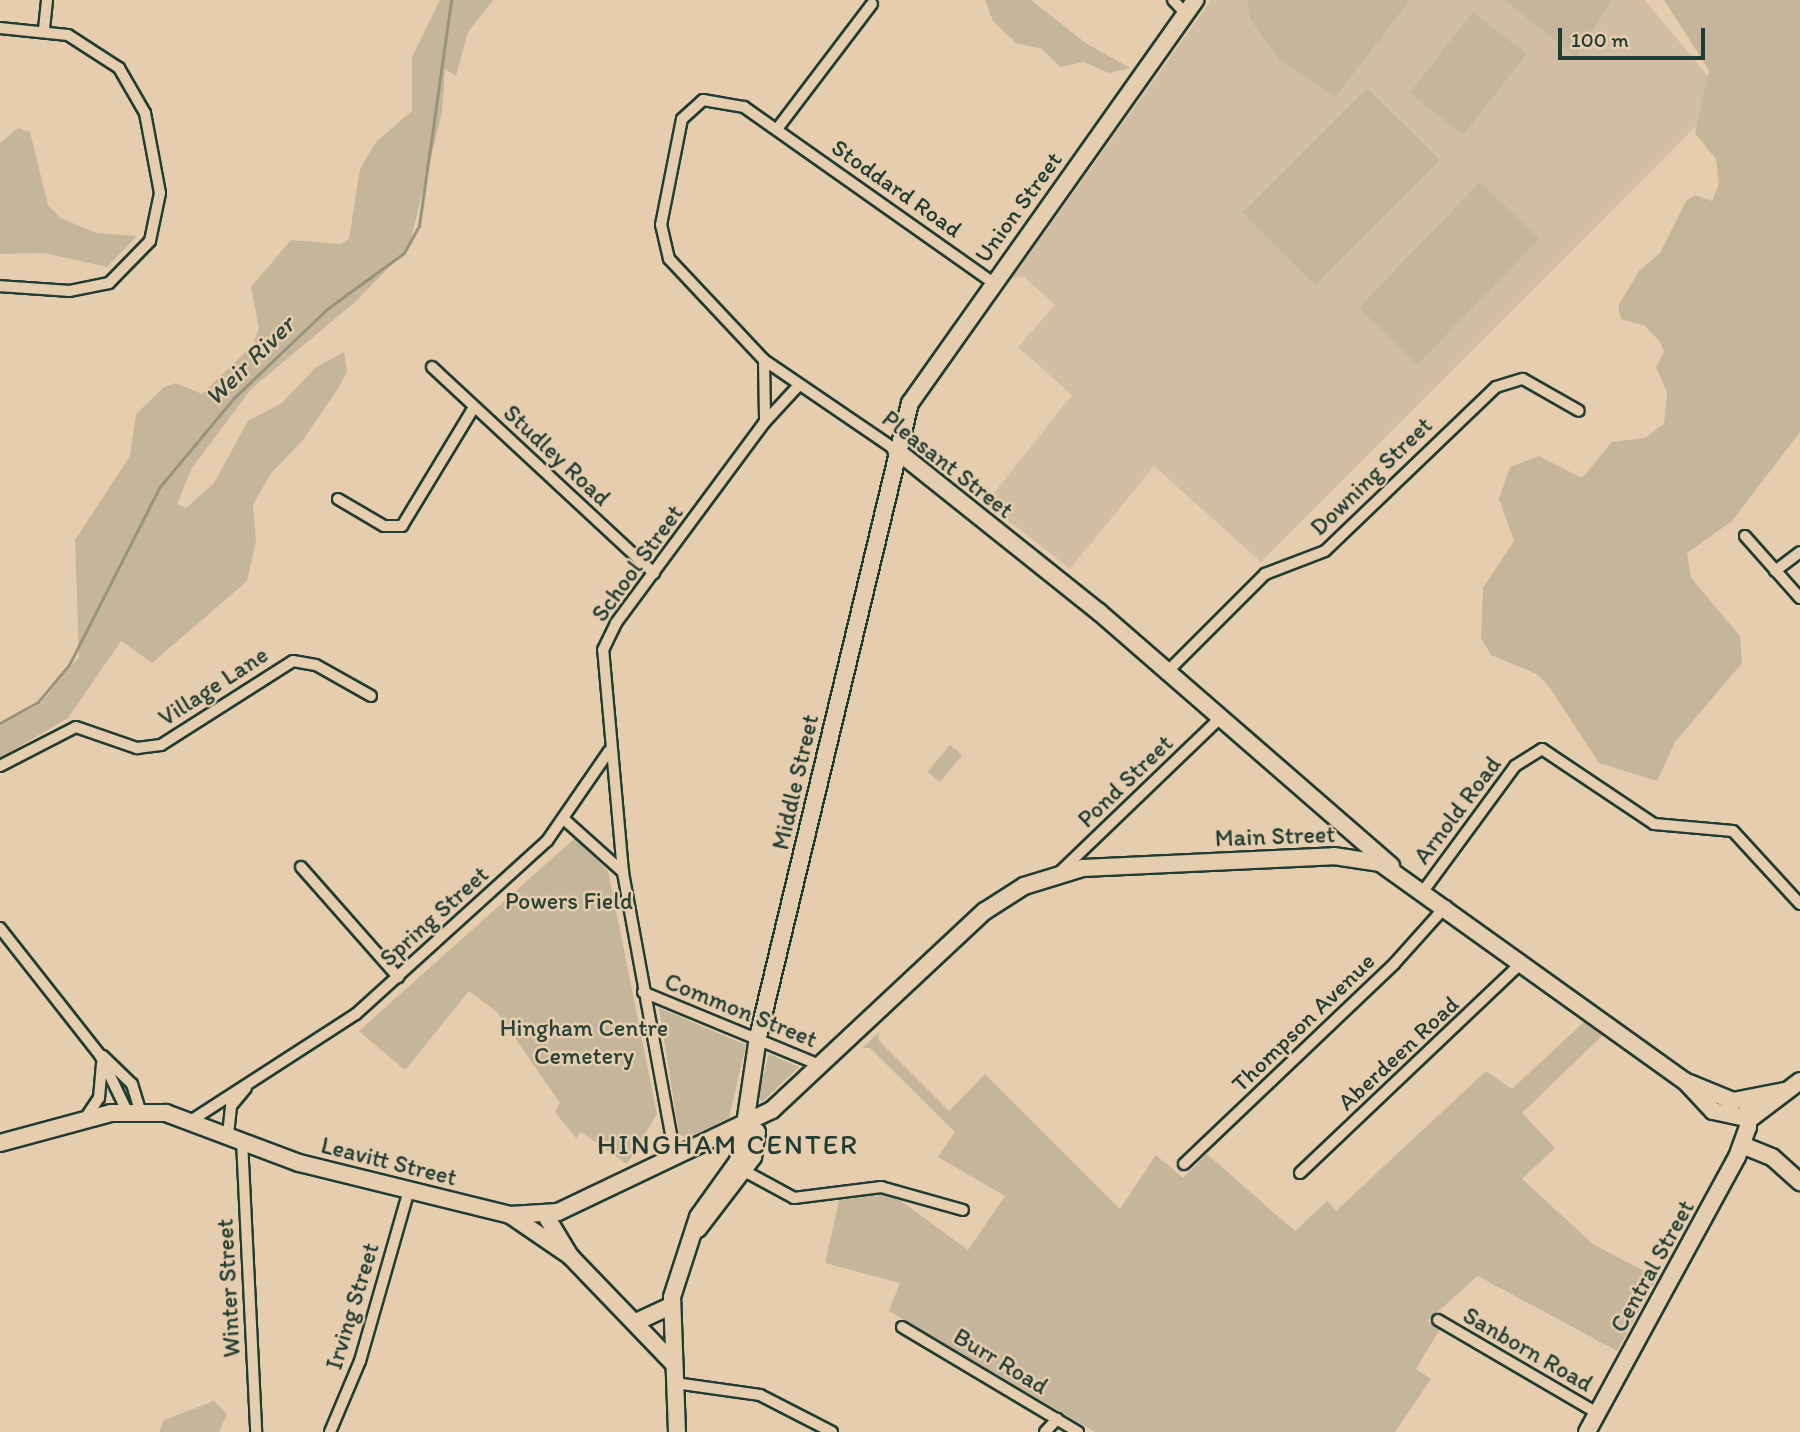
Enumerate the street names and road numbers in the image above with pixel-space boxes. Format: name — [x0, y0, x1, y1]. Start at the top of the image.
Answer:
street label: Stoddard Road — [826, 133, 968, 243]
street label: Union Street — [968, 146, 1068, 268]
street label: Studley Road — [498, 398, 616, 512]
street label: Pleasant Street — [877, 404, 1019, 524]
street label: Downing Street — [1304, 411, 1438, 541]
street label: School Street — [585, 499, 689, 627]
street label: Village Lane — [153, 640, 273, 732]
street label: Middle Street — [765, 711, 825, 853]
street label: Pond Street — [1072, 729, 1178, 833]
street label: Arnold Road — [1407, 751, 1507, 869]
street label: Main Street — [1215, 820, 1335, 852]
street label: Spring Street — [374, 860, 494, 972]
street label: Thompson Avenue — [1226, 947, 1380, 1097]
street label: Common Street — [661, 966, 821, 1054]
street label: Aberdeen Road — [1331, 990, 1465, 1116]
street label: Leavitt Street — [318, 1130, 460, 1192]
street label: Central Street — [1604, 1195, 1700, 1337]
street label: Winter Street — [210, 1218, 246, 1358]
street label: Irving Street — [319, 1239, 385, 1373]
street label: Sanborn Road — [1458, 1300, 1598, 1398]
street label: Burr Road — [949, 1322, 1053, 1400]

